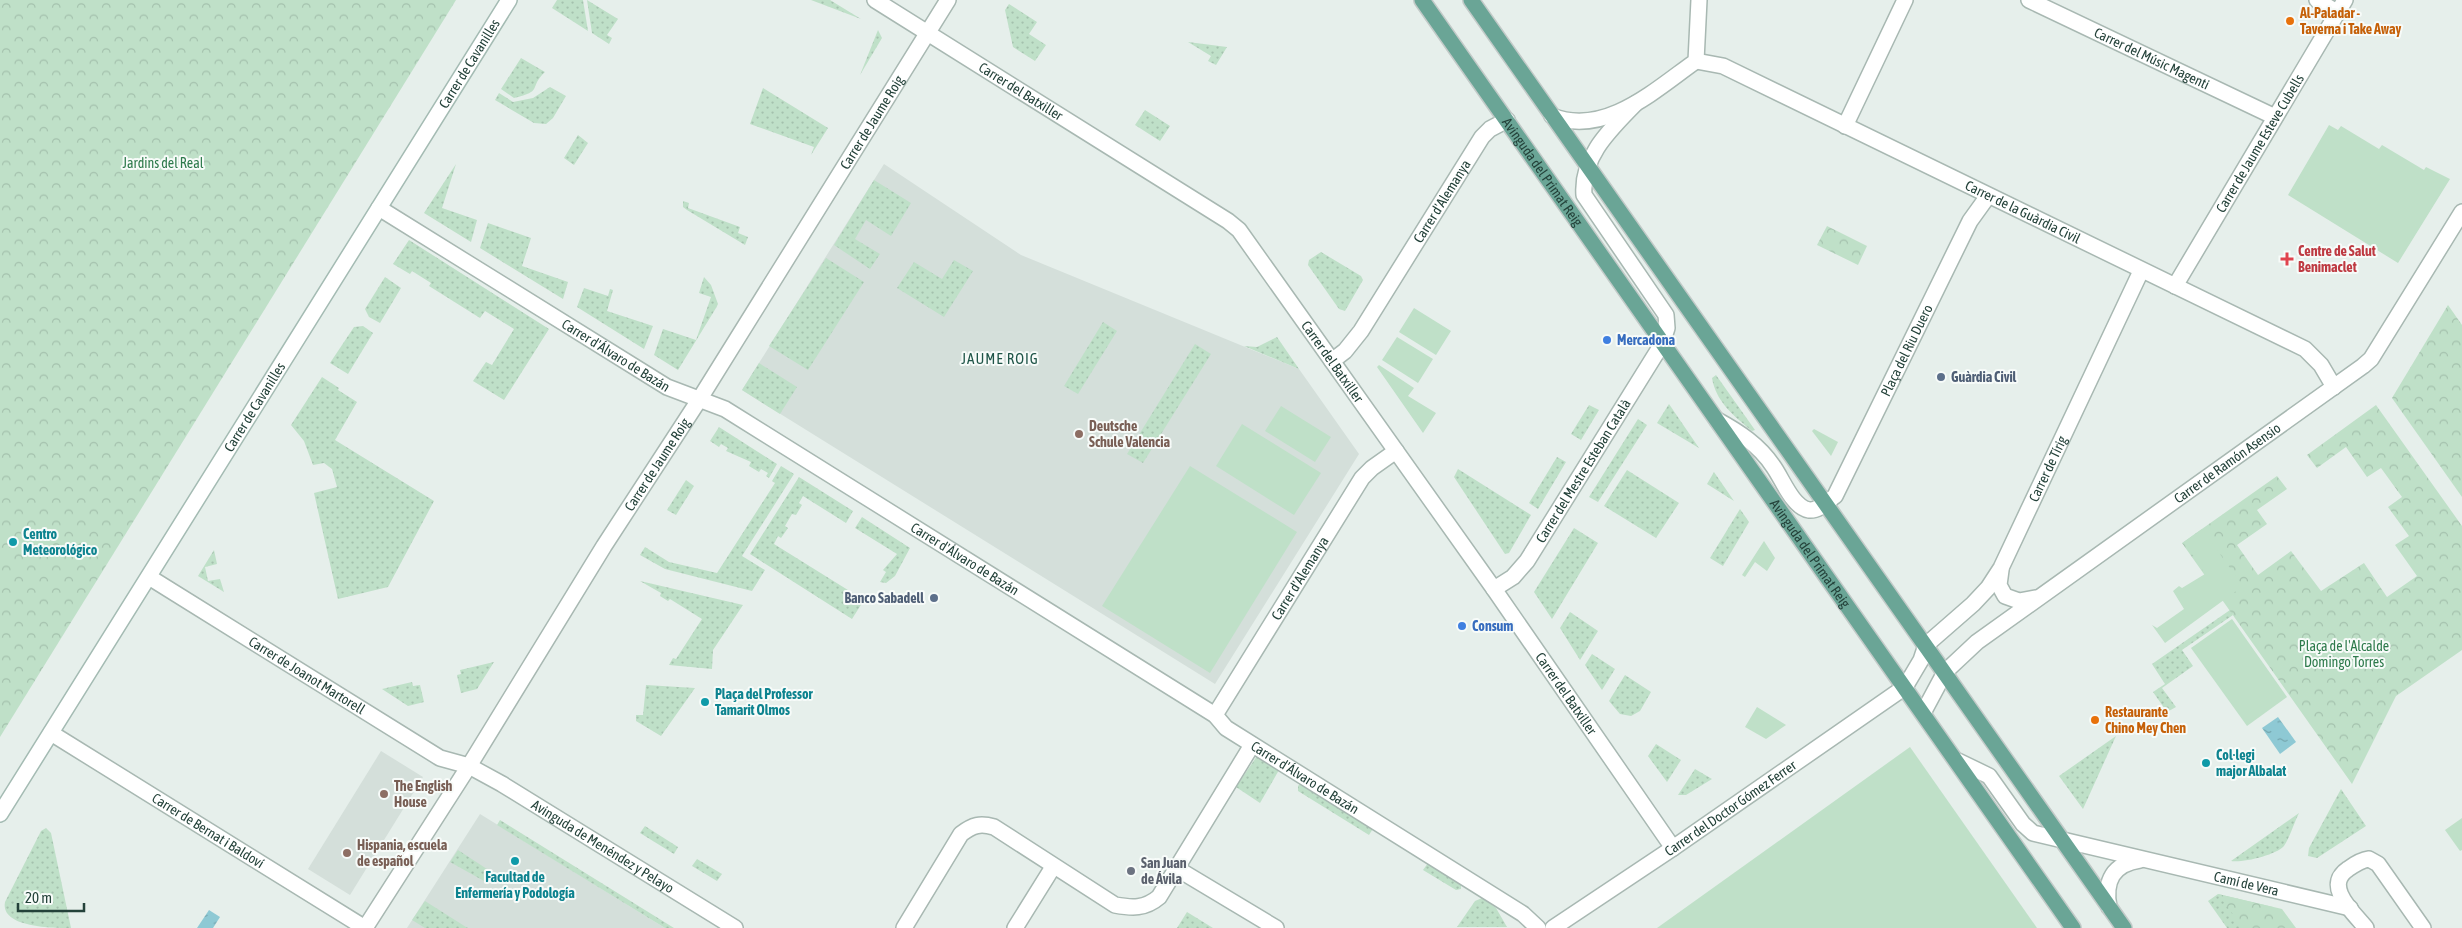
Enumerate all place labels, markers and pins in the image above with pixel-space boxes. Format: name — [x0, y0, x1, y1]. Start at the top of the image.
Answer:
place label: Al-Paladar - Taverna i Take Away — [2299, 5, 2402, 37]
marker: Al-Paladar - Taverna i Take Away — [2284, 15, 2296, 27]
place label: Centre de Salut Benimaclet — [2298, 243, 2376, 275]
marker: Centre de Salut Benimaclet — [2280, 252, 2294, 266]
place label: Mercadona — [1617, 332, 1676, 348]
marker: Mercadona — [1601, 334, 1613, 346]
place label: Guàrdia Civil — [1951, 369, 2017, 385]
marker: Guàrdia Civil — [1935, 371, 1947, 383]
place label: Deutsche Schule Valencia — [1089, 418, 1171, 450]
marker: Deutsche Schule Valencia — [1073, 428, 1085, 440]
place label: Centro Meteorológico — [23, 526, 98, 558]
marker: Centro Meteorológico — [7, 536, 19, 548]
place label: Banco Sabadell — [844, 590, 924, 606]
marker: Banco Sabadell — [928, 592, 940, 604]
place label: Consum — [1472, 618, 1513, 634]
marker: Consum — [1456, 620, 1468, 632]
place label: Plaça del Professor Tamarit Olmos — [715, 686, 814, 718]
marker: Plaça del Professor Tamarit Olmos — [699, 696, 711, 708]
place label: Restaurante Chino Mey Chen — [2105, 704, 2186, 736]
marker: Restaurante Chino Mey Chen — [2089, 714, 2101, 726]
place label: Col·legi major Albalat — [2216, 747, 2286, 779]
marker: Col·legi major Albalat — [2200, 757, 2212, 769]
place label: The English House — [394, 778, 453, 810]
marker: The English House — [378, 788, 390, 800]
place label: Hispania, escuela de español — [357, 837, 448, 869]
marker: Hispania, escuela de español — [341, 847, 353, 859]
marker: Facultad de Enfermería y Podología — [509, 855, 521, 867]
place label: San Juan de Ávila — [1141, 855, 1187, 887]
marker: San Juan de Ávila — [1125, 865, 1137, 877]
place label: Facultad de Enfermería y Podología — [455, 869, 575, 901]

